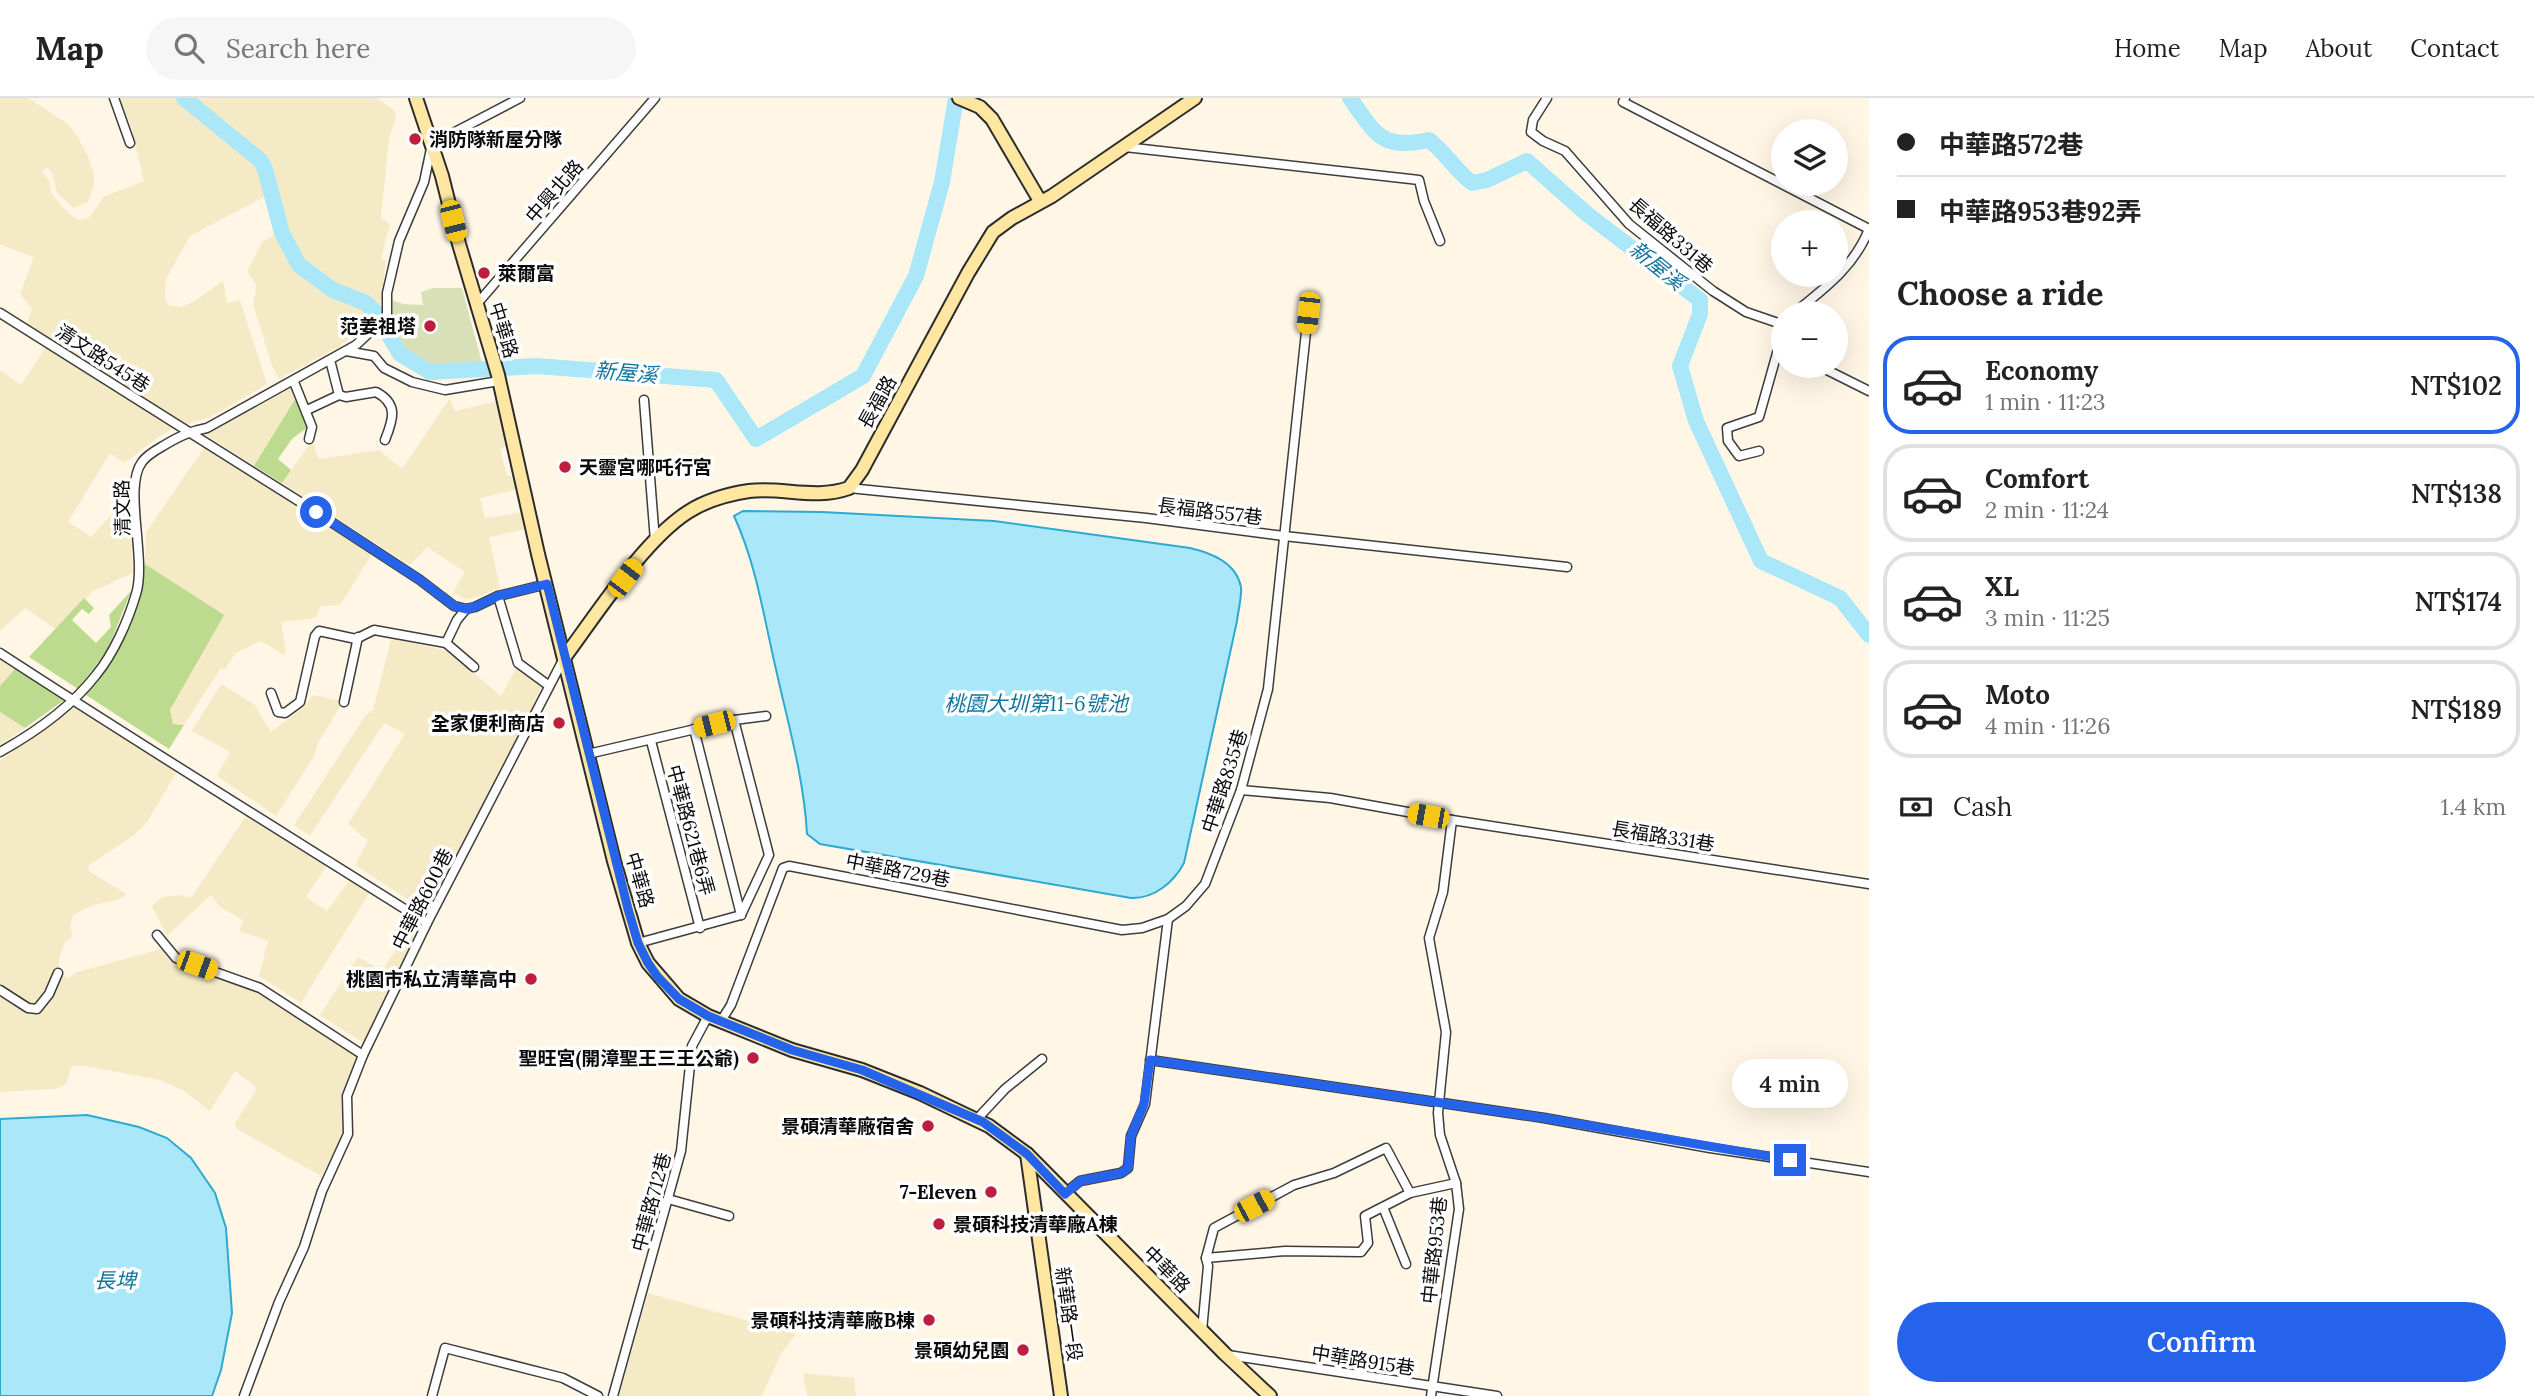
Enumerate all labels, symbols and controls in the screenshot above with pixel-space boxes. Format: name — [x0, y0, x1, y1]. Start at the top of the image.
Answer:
search box — [146, 17, 636, 80]
text: Map — [35, 27, 104, 69]
icon: search — [170, 29, 208, 67]
text: Search here — [226, 32, 370, 65]
text: Home — [2114, 33, 2181, 64]
text: Map — [2219, 33, 2268, 64]
text: About — [2306, 33, 2372, 64]
text: Contact — [2410, 33, 2499, 64]
map controls — [1771, 119, 1848, 378]
button: layers — [1771, 119, 1848, 196]
place label: 消防隊新屋分隊 — [429, 127, 562, 151]
text: 中華路572巷 — [1939, 128, 2083, 161]
marker: 消防隊新屋分隊 — [407, 131, 423, 147]
street label: 中興北路 — [520, 154, 588, 228]
street label: 長福路331巷 — [1624, 192, 1718, 278]
text: 中華路953巷92弄 — [1939, 195, 2141, 228]
car — [438, 198, 469, 244]
button: + — [1771, 210, 1848, 287]
water label: 新屋溪 — [1624, 235, 1693, 298]
place label: 萊爾富 — [498, 261, 555, 285]
marker: 萊爾富 — [476, 265, 492, 281]
text: Choose a ride — [1897, 273, 2104, 314]
car — [1296, 291, 1321, 335]
street label: 中華路 — [484, 299, 524, 361]
button: − — [1771, 301, 1848, 378]
place label: 范姜祖塔 — [340, 314, 416, 338]
marker: 范姜祖塔 — [422, 318, 438, 334]
street label: 清文路545巷 — [52, 319, 154, 397]
icon: car — [1901, 354, 1964, 417]
text: Economy — [1985, 354, 2098, 387]
water label: 新屋溪 — [593, 356, 662, 389]
text: NT$102 — [2410, 369, 2502, 402]
street label: 長福路 — [853, 371, 901, 433]
text: 1 min · 11:23 — [1985, 387, 2106, 416]
place label: 天靈宮哪吒行宮 — [579, 455, 712, 479]
marker: 天靈宮哪吒行宮 — [557, 459, 573, 475]
icon: car — [1901, 462, 1964, 525]
text: Comfort — [1985, 462, 2089, 495]
text: NT$138 — [2411, 477, 2502, 510]
street label: 清文路 — [110, 479, 134, 537]
street label: 長福路557巷 — [1156, 493, 1264, 529]
text: 2 min · 11:24 — [1985, 495, 2109, 524]
route start — [300, 496, 332, 528]
car — [604, 555, 647, 601]
icon: car — [1901, 570, 1964, 633]
text: XL — [1985, 570, 2019, 603]
text: NT$174 — [2414, 585, 2502, 618]
text: 3 min · 11:25 — [1985, 603, 2110, 632]
icon: car — [1901, 678, 1964, 741]
text: Moto — [1985, 678, 2050, 711]
water label: 桃園大圳第11-6號池 — [944, 690, 1130, 717]
text: NT$189 — [2410, 693, 2502, 726]
car — [692, 709, 737, 739]
place label: 全家便利商店 — [431, 711, 545, 735]
text: 4 min · 11:26 — [1985, 711, 2111, 740]
marker: 全家便利商店 — [551, 715, 567, 731]
street label: 中華路835巷 — [1196, 726, 1252, 836]
street label: 中華路621巷6弄 — [662, 762, 720, 898]
icon: cash — [1897, 788, 1935, 826]
text: Cash — [1953, 790, 2012, 823]
text: 1.4 km — [2441, 792, 2506, 821]
car — [1406, 802, 1451, 830]
street label: 長福路331巷 — [1610, 816, 1716, 856]
street label: 中華路600巷 — [386, 844, 458, 954]
street label: 中華路729巷 — [844, 848, 952, 892]
street label: 中華路 — [621, 849, 659, 911]
car — [174, 948, 221, 982]
place label: 桃園市私立清華高中 — [346, 967, 517, 991]
marker: 桃園市私立清華高中 — [523, 971, 539, 987]
place label: 聖旺宮(開漳聖王三王公爺) — [519, 1046, 739, 1071]
marker: 聖旺宮(開漳聖王三王公爺) — [745, 1050, 761, 1066]
callout: 4 min — [1732, 1058, 1848, 1108]
text: 4 min — [1759, 1069, 1821, 1098]
place label: 景碩清華廠宿舍 — [781, 1114, 914, 1138]
marker: 景碩清華廠宿舍 — [920, 1118, 936, 1134]
route end — [1774, 1144, 1806, 1176]
street label: 中華路712巷 — [626, 1150, 676, 1254]
place label: 7-Eleven — [900, 1180, 977, 1204]
marker: 7-Eleven — [983, 1184, 999, 1200]
car — [1231, 1187, 1278, 1225]
street label: 中華路953巷 — [1416, 1195, 1452, 1305]
place label: 景碩科技清華廠A棟 — [953, 1212, 1118, 1236]
marker: 景碩科技清華廠A棟 — [931, 1216, 947, 1232]
street label: 中華路 — [1138, 1240, 1196, 1298]
street label: 新華路一段 — [1051, 1265, 1087, 1363]
water label: 長埤 — [94, 1267, 139, 1294]
button: Confirm — [1897, 1302, 2506, 1382]
place label: 景碩科技清華廠B棟 — [750, 1308, 915, 1332]
marker: 景碩科技清華廠B棟 — [921, 1312, 937, 1328]
place label: 景碩幼兒園 — [914, 1338, 1009, 1362]
street label: 中華路915巷 — [1310, 1340, 1416, 1380]
marker: 景碩幼兒園 — [1015, 1342, 1031, 1358]

